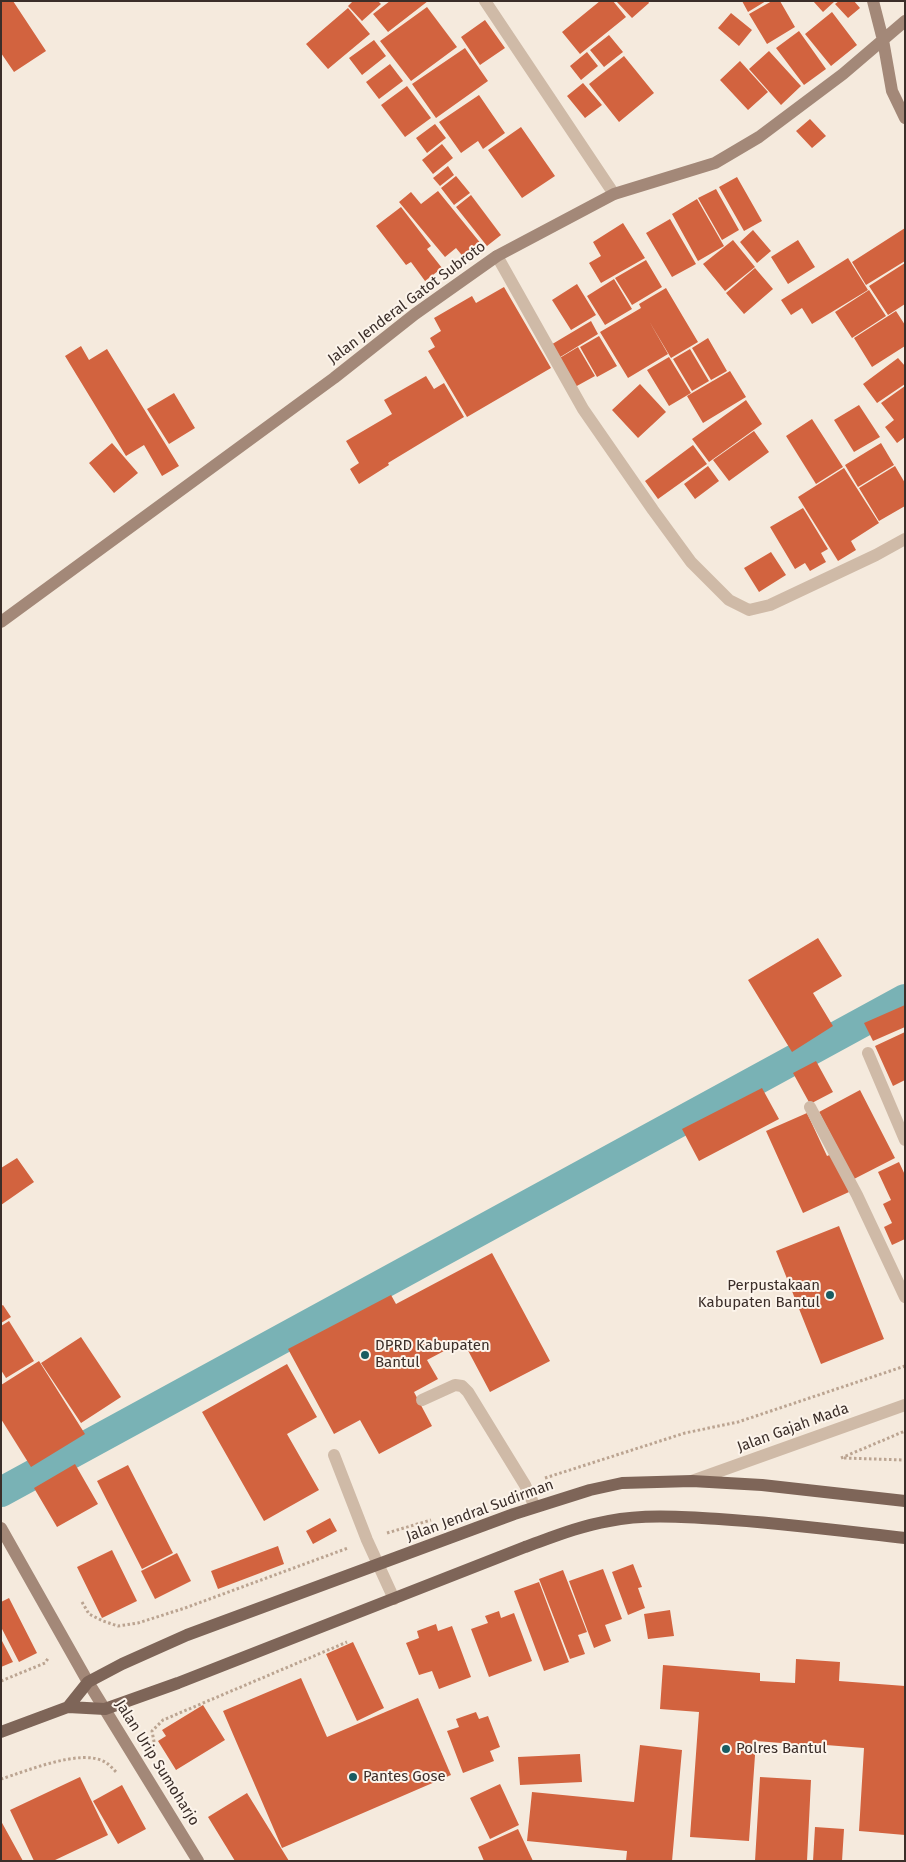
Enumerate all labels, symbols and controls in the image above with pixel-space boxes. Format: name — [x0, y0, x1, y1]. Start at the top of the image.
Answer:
street label: Jalan Jenderal Gatot Subroto — [325, 238, 489, 368]
place label: Perpustakaan Kabupaten Bantul — [698, 1277, 820, 1312]
marker: Perpustakaan Kabupaten Bantul — [824, 1289, 836, 1301]
place label: DPRD Kabupaten Bantul — [375, 1337, 490, 1372]
marker: DPRD Kabupaten Bantul — [359, 1349, 371, 1361]
street label: Jalan Gajah Mada — [735, 1399, 851, 1457]
street label: Jalan Jendral Sudirman — [404, 1476, 556, 1546]
street label: Jalan Urip Sumoharjo — [111, 1697, 203, 1829]
place label: Polres Bantul — [736, 1740, 827, 1758]
marker: Polres Bantul — [720, 1743, 732, 1755]
place label: Pantes Gose — [363, 1768, 446, 1786]
marker: Pantes Gose — [347, 1771, 359, 1783]

